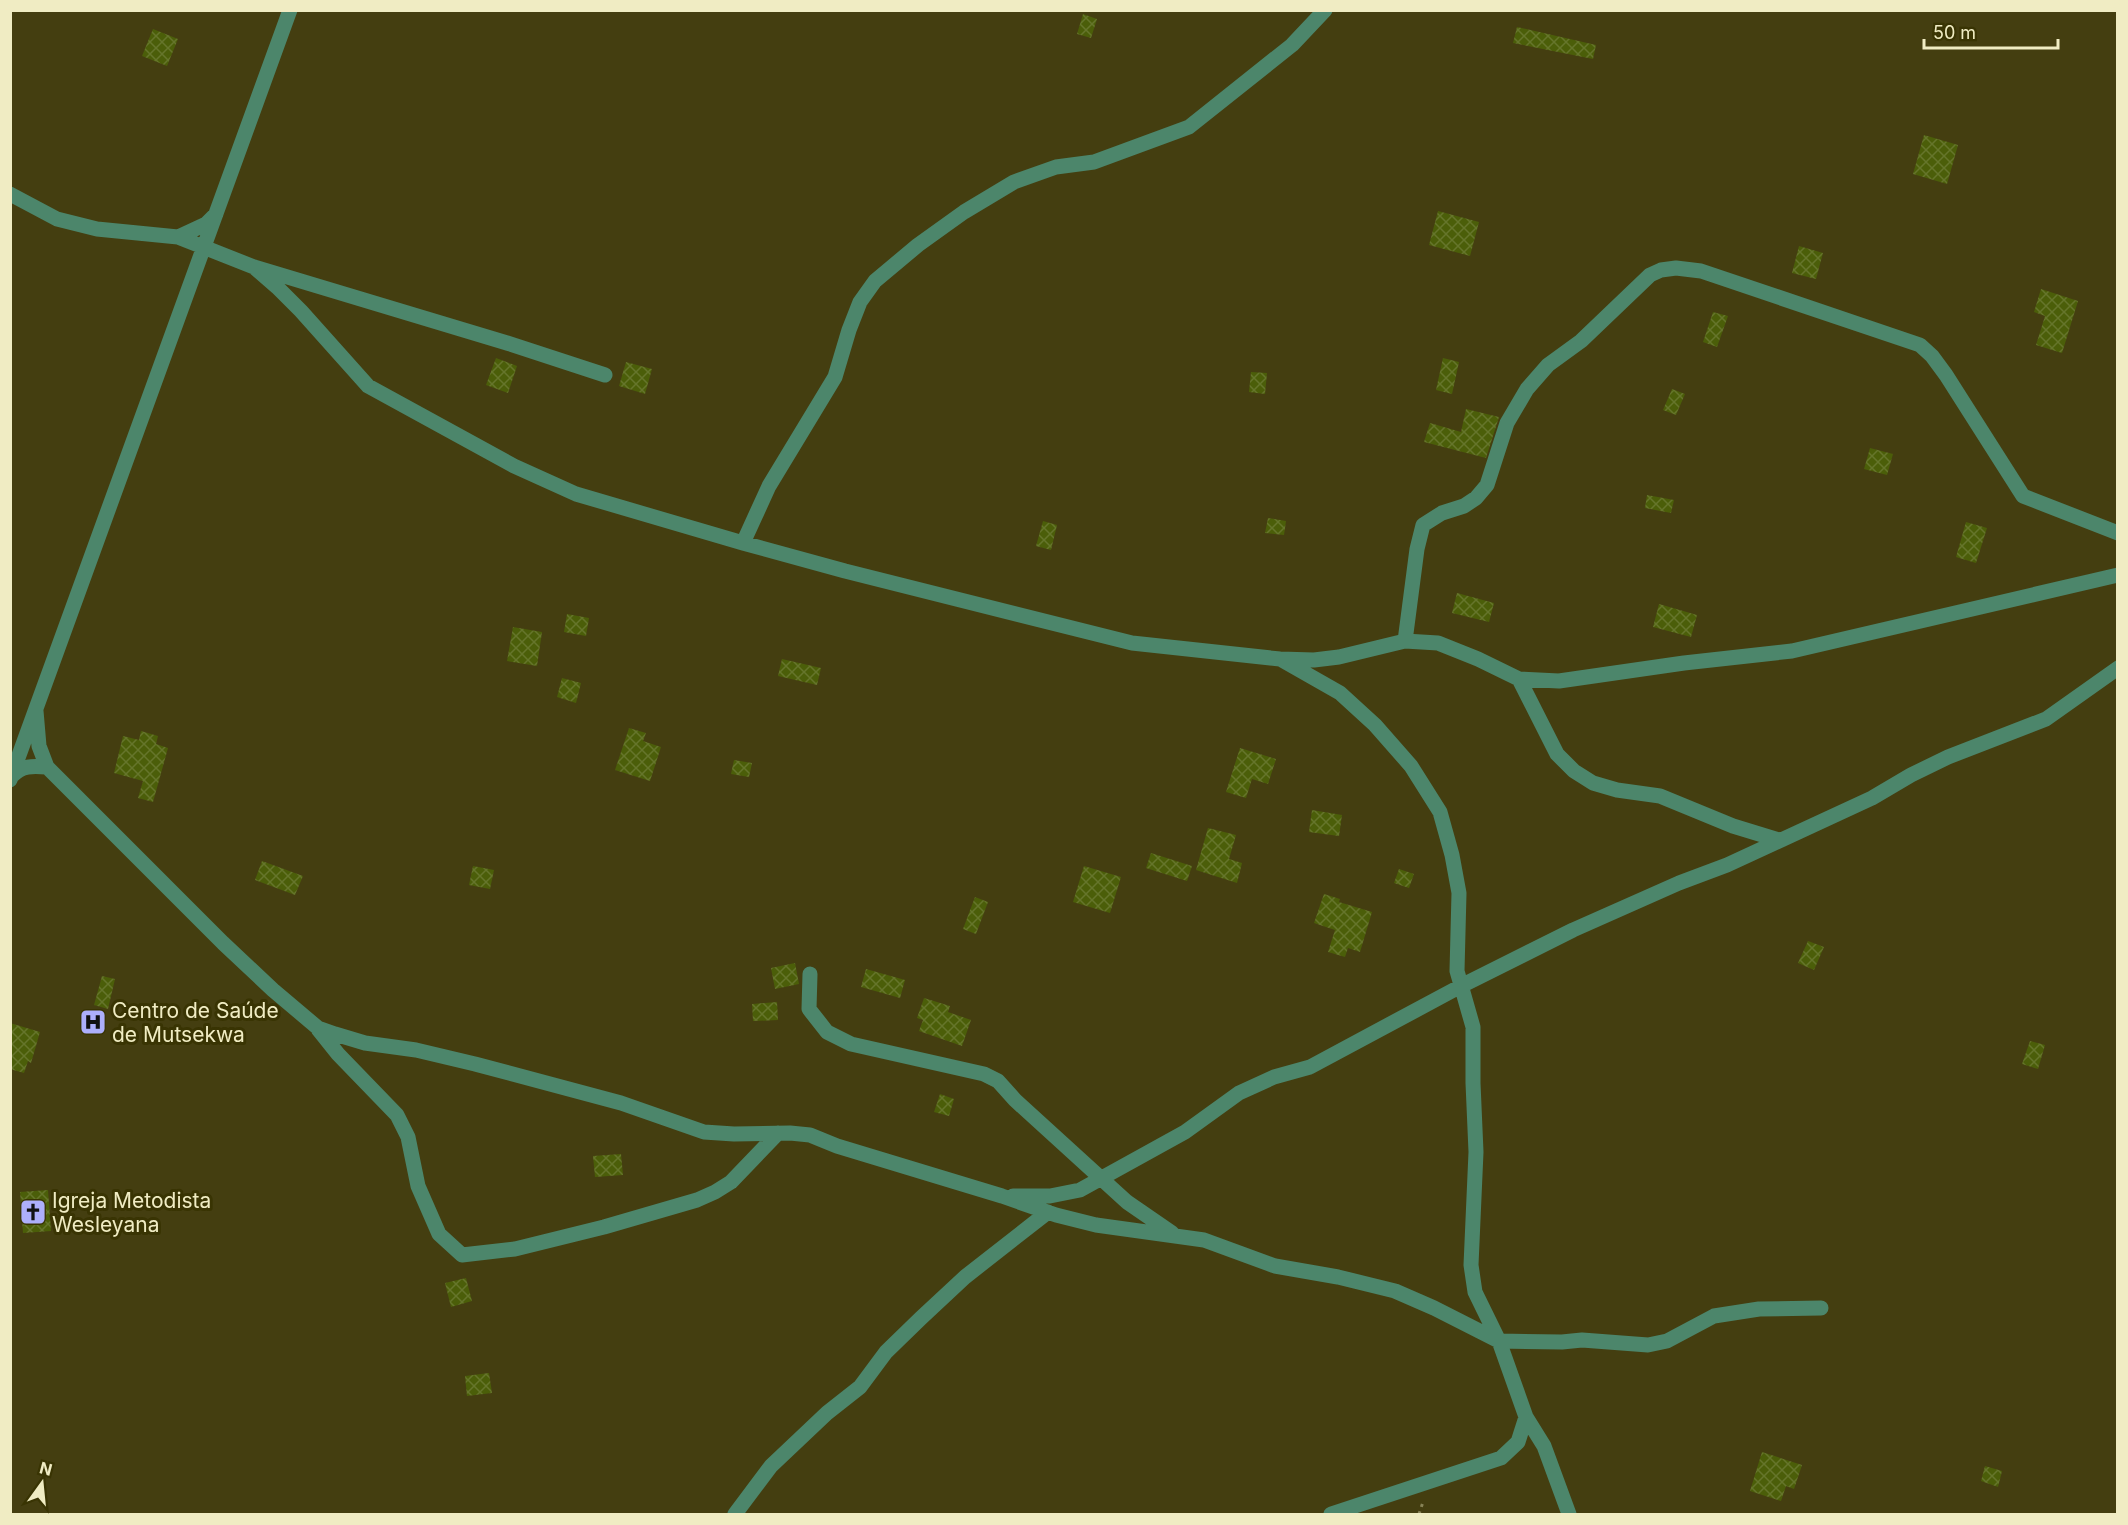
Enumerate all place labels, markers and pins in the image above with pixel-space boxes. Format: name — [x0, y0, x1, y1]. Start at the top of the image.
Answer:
place label: Centro de Saúde de Mutsekwa — [112, 998, 279, 1047]
hospital icon: Centro de Saúde de Mutsekwa — [78, 1007, 108, 1037]
place label: Igreja Metodista Wesleyana — [52, 1188, 211, 1237]
church icon: Igreja Metodista Wesleyana — [18, 1197, 48, 1227]

